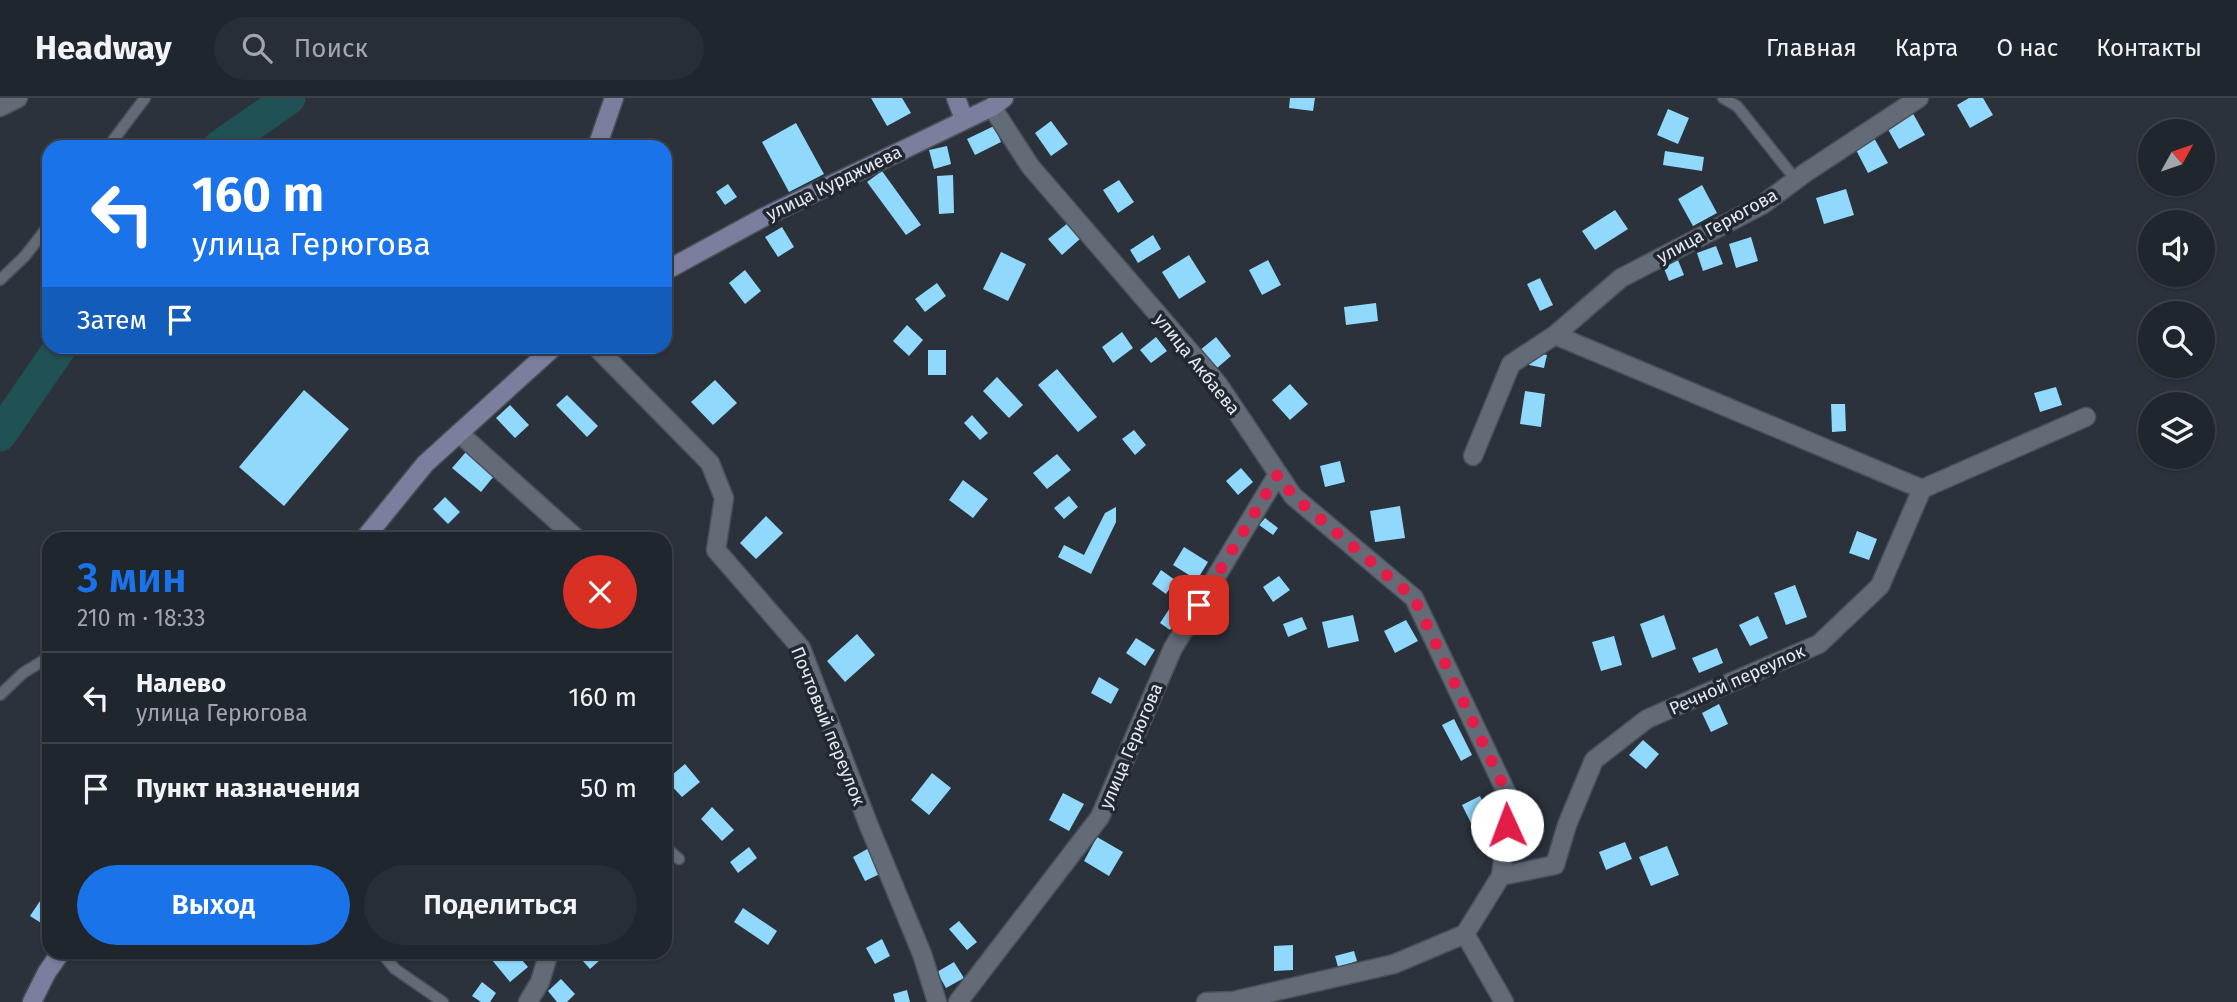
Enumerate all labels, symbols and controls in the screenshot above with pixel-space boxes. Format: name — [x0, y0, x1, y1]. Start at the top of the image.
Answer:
search box — [214, 17, 704, 80]
text: Headway — [35, 28, 172, 68]
icon: search — [238, 29, 276, 67]
text: Поиск — [294, 33, 368, 64]
text: Главная — [1766, 34, 1857, 62]
text: Карта — [1895, 34, 1958, 62]
text: О нас — [1996, 34, 2058, 62]
text: Контакты — [2096, 34, 2202, 62]
north arrow — [2138, 119, 2216, 196]
map controls — [2138, 119, 2215, 469]
street label: улица Курджиева — [763, 141, 905, 225]
text: 160 m — [192, 165, 324, 224]
icon: left — [77, 168, 168, 259]
street label: улица Герюгова — [1653, 184, 1781, 268]
button: sound — [2138, 210, 2215, 287]
text: улица Герюгова — [192, 225, 431, 263]
icon: arrive — [161, 301, 199, 339]
button: search — [2138, 301, 2215, 378]
text: Затем — [77, 305, 147, 336]
street label: улица Акбаева — [1149, 309, 1245, 419]
button: layers — [2138, 392, 2215, 469]
text: 3 мин — [77, 553, 187, 603]
button: close — [563, 555, 637, 629]
pin — [1169, 575, 1229, 635]
icon: arrive — [1180, 586, 1218, 624]
text: 210 m · 18:33 — [77, 604, 205, 632]
street label: Речной переулок — [1666, 640, 1809, 720]
street label: Почтовый переулок — [786, 643, 870, 809]
text: Налево — [136, 668, 226, 699]
icon: left — [77, 679, 115, 717]
street label: улица Герюгова — [1095, 680, 1167, 812]
text: 160 m — [568, 682, 637, 713]
text: улица Герюгова — [136, 699, 308, 727]
icon: arrive — [77, 770, 115, 808]
text: Пункт назначения — [136, 773, 360, 804]
text: 50 m — [580, 773, 637, 804]
position arrow — [1470, 788, 1544, 862]
button: Выход — [77, 865, 350, 945]
button: Поделиться — [364, 865, 637, 945]

